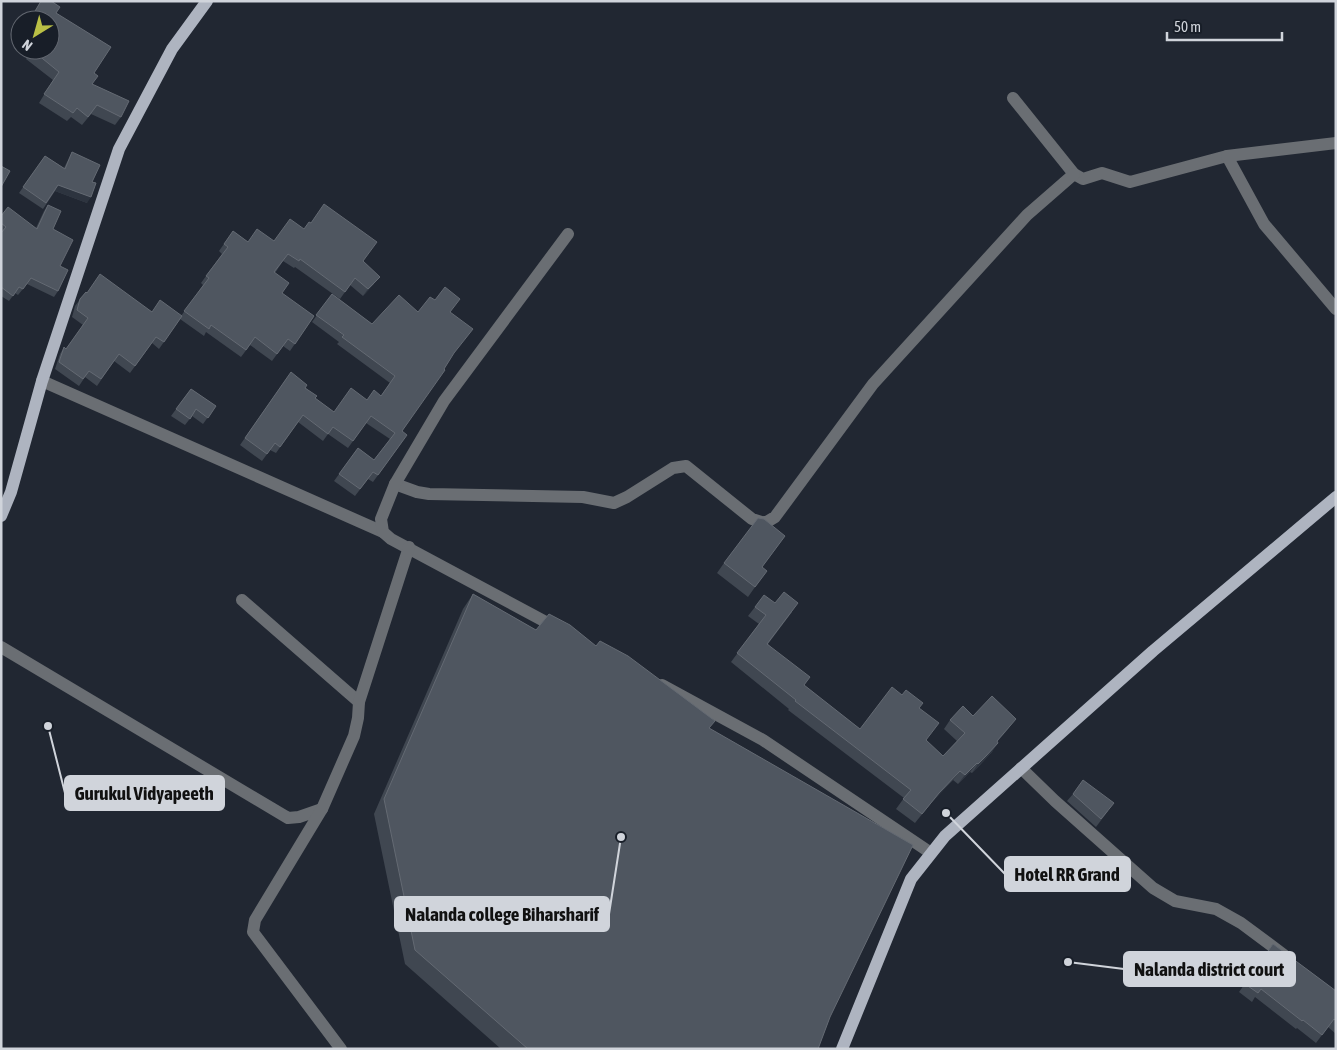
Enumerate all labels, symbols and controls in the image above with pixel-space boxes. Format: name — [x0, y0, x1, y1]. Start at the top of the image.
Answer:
north arrow — [10, 10, 60, 60]
scale bar — [1167, 10, 1282, 42]
text: 50 m — [1174, 18, 1201, 35]
text: N — [19, 37, 35, 54]
callout: Gurukul Vidyapeeth — [65, 776, 224, 810]
text: Gurukul Vidyapeeth — [74, 782, 214, 804]
callout: Hotel RR Grand — [1005, 857, 1130, 891]
text: Hotel RR Grand — [1014, 863, 1120, 885]
callout: Nalanda college Biharsharif — [395, 897, 609, 931]
text: Nalanda college Biharsharif — [405, 903, 600, 925]
callout: Nalanda district court — [1124, 952, 1295, 986]
text: Nalanda district court — [1134, 958, 1285, 980]

